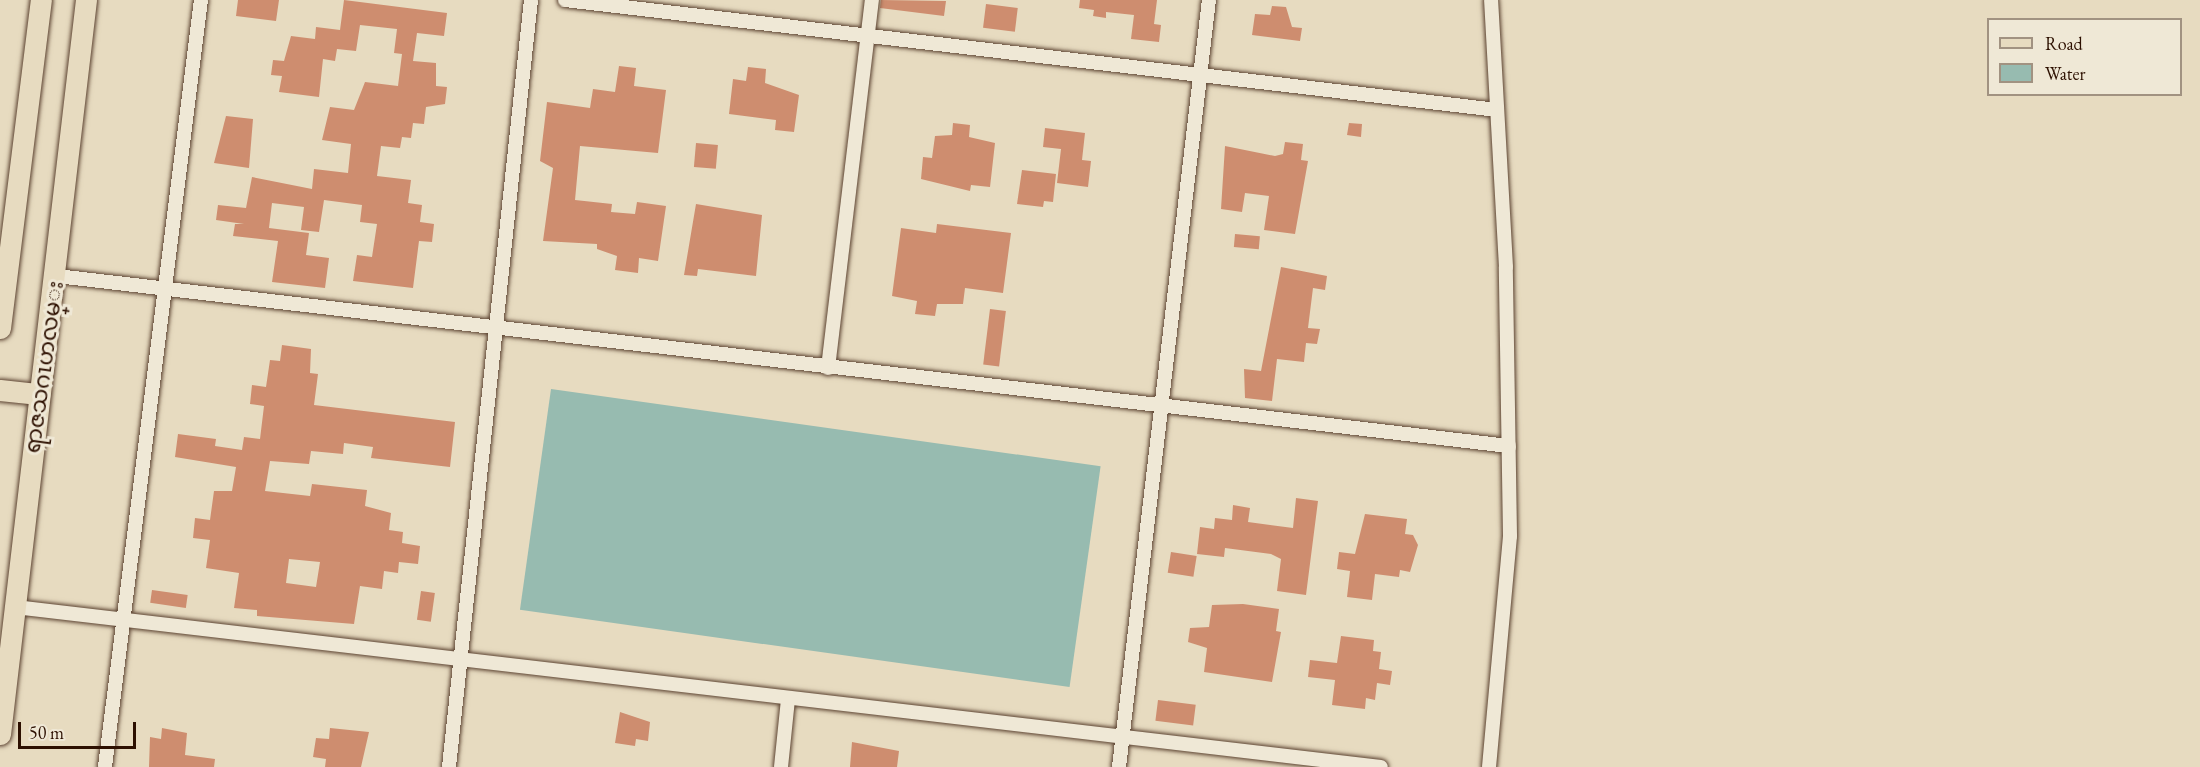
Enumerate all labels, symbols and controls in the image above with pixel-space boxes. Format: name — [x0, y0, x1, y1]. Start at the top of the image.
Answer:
legend — [1987, 18, 2182, 96]
text: Road — [2045, 32, 2083, 55]
text: Water — [2045, 62, 2086, 85]
street label: ရာဇသဂၤဟလမ္း — [19, 279, 69, 455]
scale bar — [21, 710, 140, 748]
text: 50 m — [29, 721, 64, 744]

